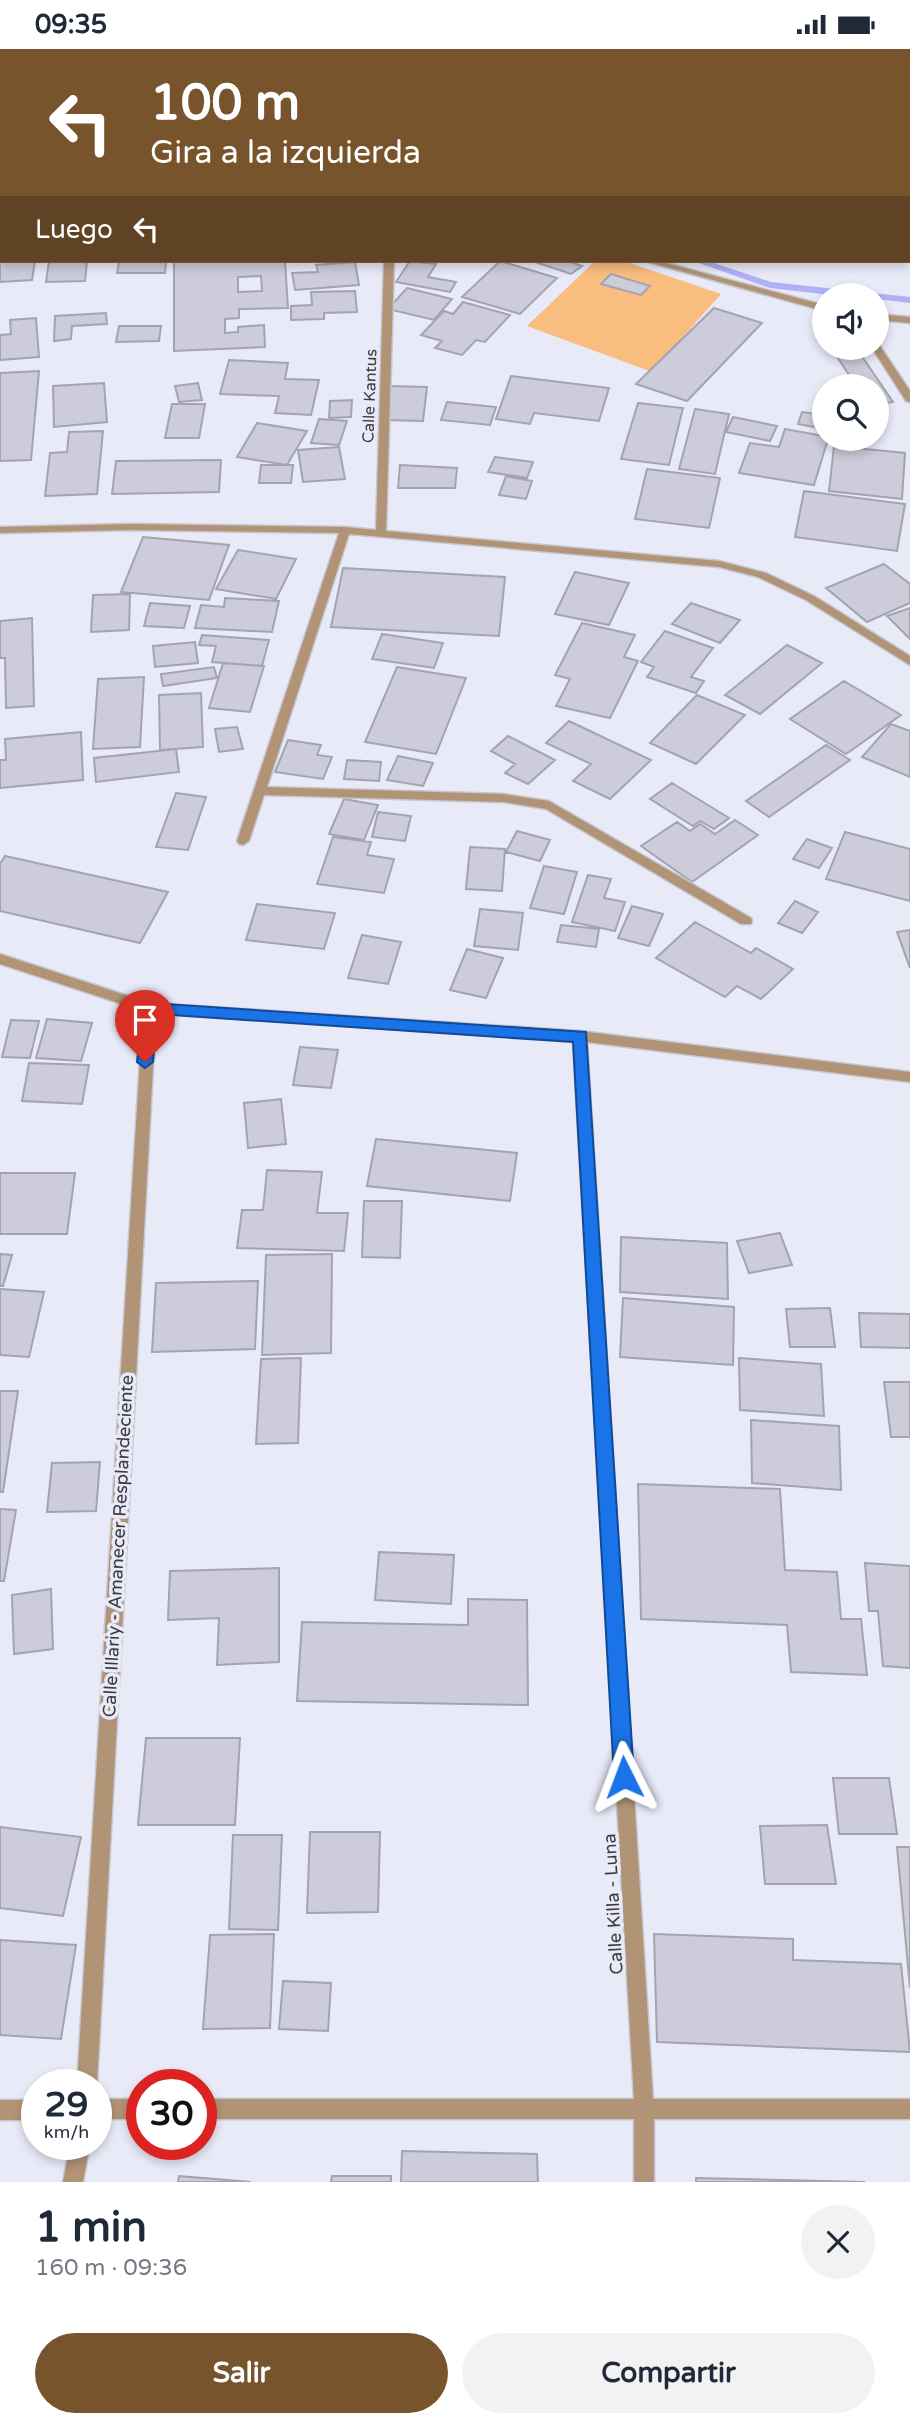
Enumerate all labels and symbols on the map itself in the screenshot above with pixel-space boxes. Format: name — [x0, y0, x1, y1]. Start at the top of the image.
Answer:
street label: Calle Kantus — [358, 349, 382, 443]
pin — [115, 990, 175, 1062]
street label: Calle Illariy - Amanecer Resplandeciente — [98, 1374, 138, 1718]
position arrow — [587, 1740, 661, 1814]
street label: Calle Killa - Luna — [598, 1833, 628, 1975]
speed limit sign: 30 — [126, 2069, 217, 2160]

